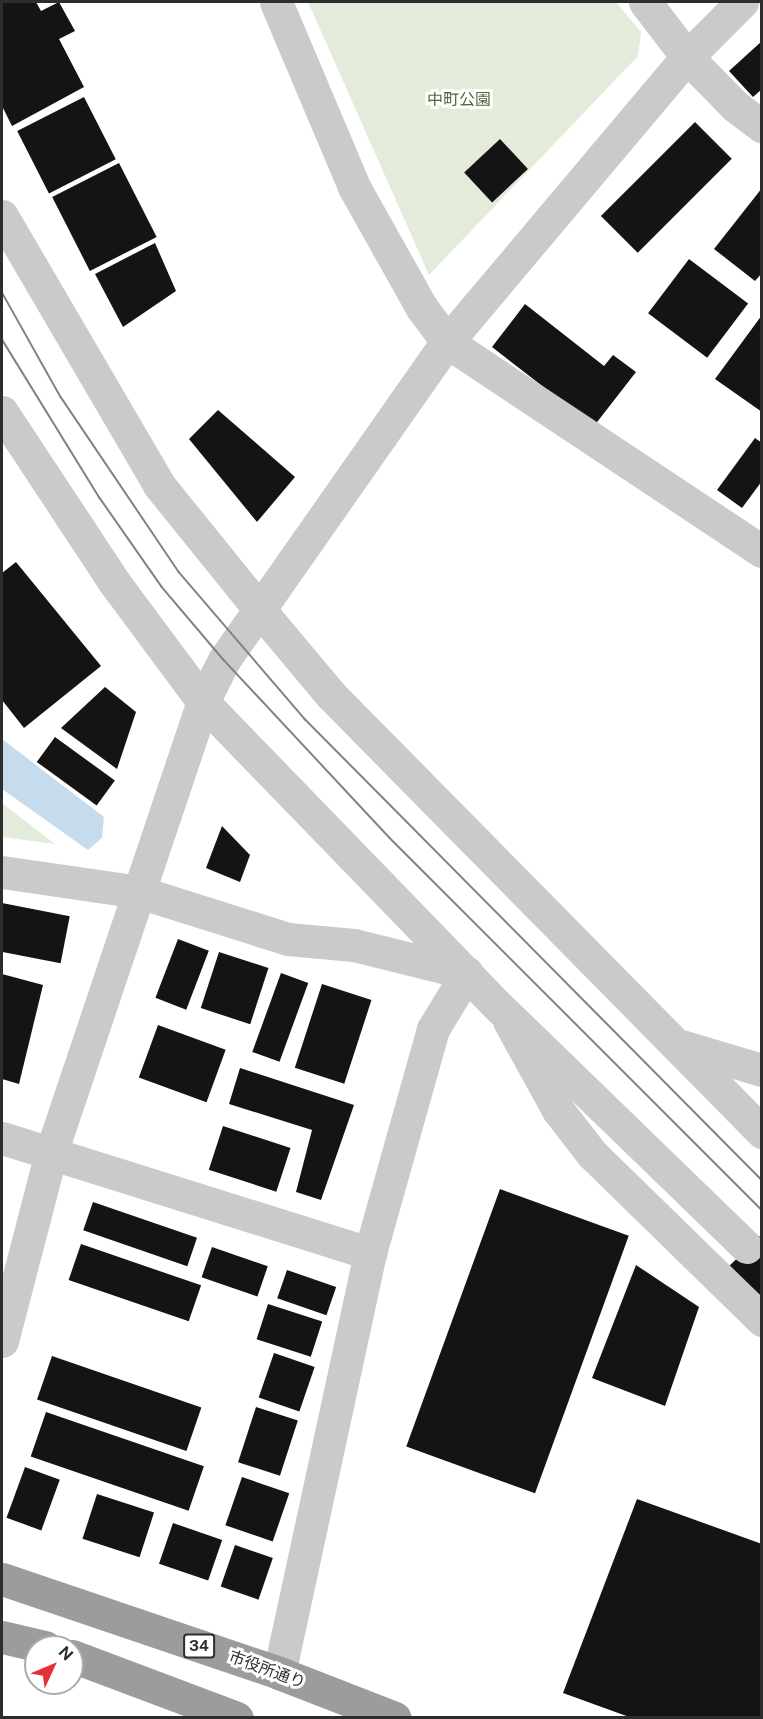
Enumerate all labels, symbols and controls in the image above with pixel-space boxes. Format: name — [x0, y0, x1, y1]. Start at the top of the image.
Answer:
park label: 中町公園 — [427, 90, 491, 110]
road number: 34 — [182, 1634, 216, 1658]
north arrow — [24, 1635, 84, 1695]
text: N — [55, 1642, 77, 1665]
street label: 市役所通り — [226, 1647, 308, 1693]

